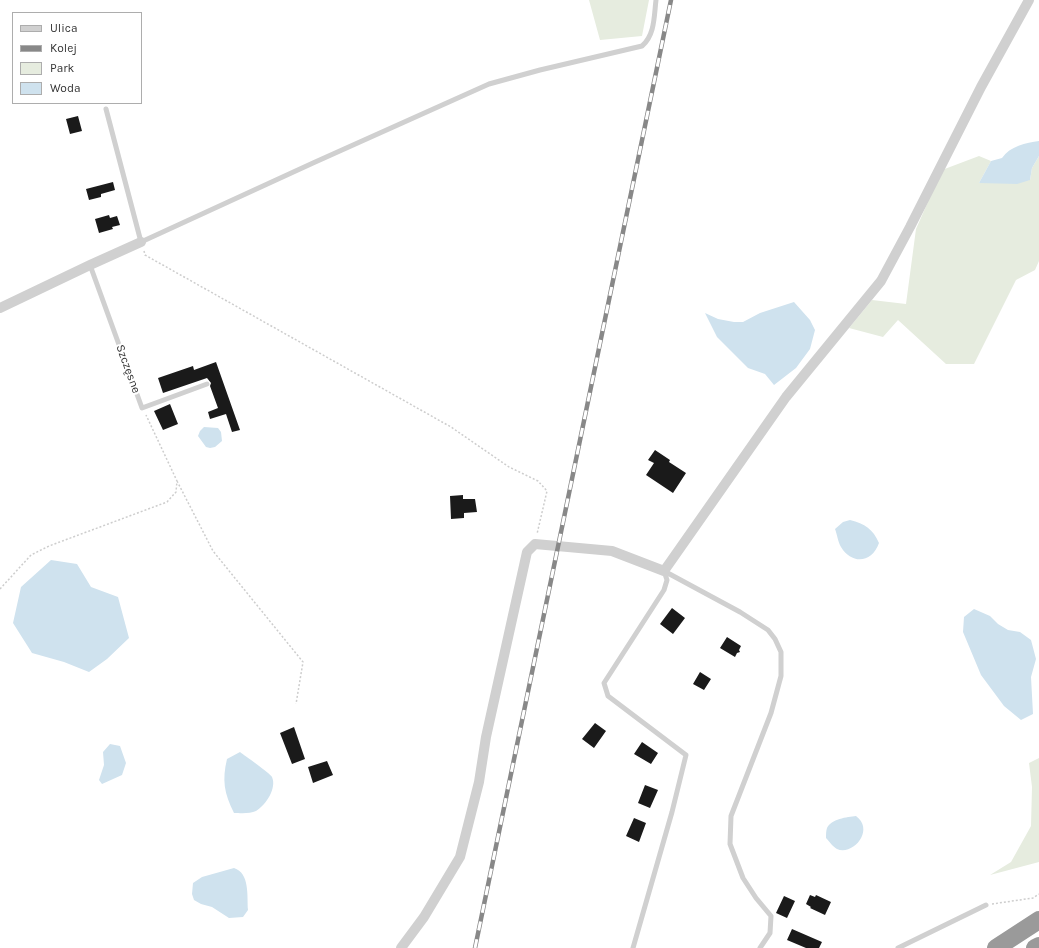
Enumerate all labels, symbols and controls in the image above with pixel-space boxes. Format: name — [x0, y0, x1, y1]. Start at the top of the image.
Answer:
legend — [12, 12, 142, 104]
text: Ulica — [50, 21, 78, 35]
text: Kolej — [50, 41, 77, 55]
text: Park — [50, 61, 74, 75]
text: Woda — [50, 81, 81, 95]
street label: Szczęsne — [113, 343, 143, 395]

